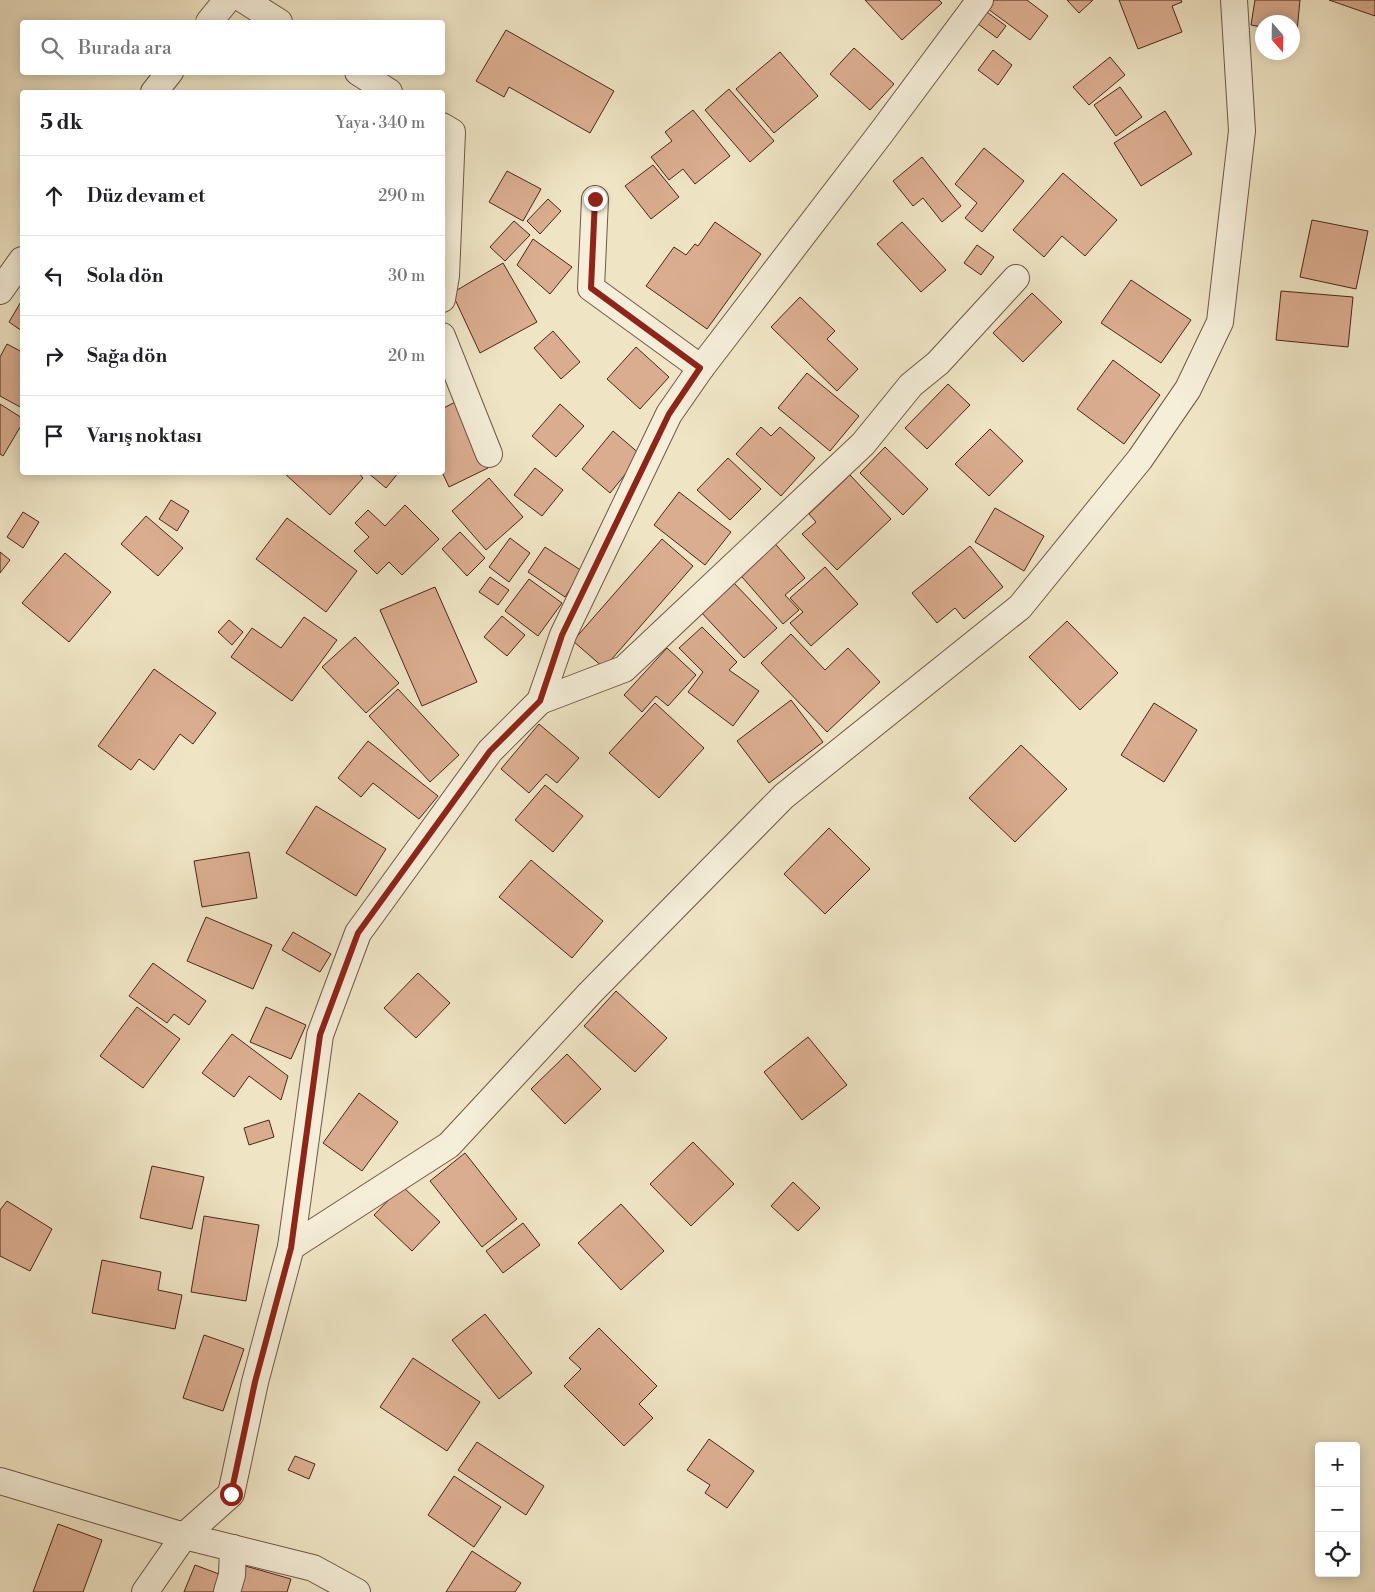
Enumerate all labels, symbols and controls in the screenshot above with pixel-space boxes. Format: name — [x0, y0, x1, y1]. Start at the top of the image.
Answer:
north arrow — [1255, 15, 1300, 60]
search box — [20, 20, 445, 75]
icon: search — [38, 34, 66, 62]
text: Burada ara — [78, 36, 172, 60]
text: 5 dk — [40, 110, 83, 136]
text: Yaya · 340 m — [336, 113, 425, 133]
icon: ahead — [40, 182, 68, 210]
text: Düz devam et — [87, 184, 205, 208]
text: 290 m — [378, 186, 425, 206]
route end — [584, 188, 607, 211]
icon: left — [40, 262, 68, 290]
text: Sola dön — [87, 264, 163, 288]
text: 30 m — [388, 266, 425, 286]
icon: right — [40, 342, 68, 370]
text: Sağa dön — [87, 344, 167, 368]
text: 20 m — [388, 346, 425, 366]
icon: arrive — [40, 422, 68, 450]
text: Varış noktası — [87, 424, 202, 448]
map controls — [1315, 1442, 1360, 1577]
button: + — [1315, 1442, 1360, 1487]
route start — [220, 1483, 243, 1506]
button: − — [1315, 1487, 1360, 1532]
button: locate — [1315, 1532, 1360, 1577]

